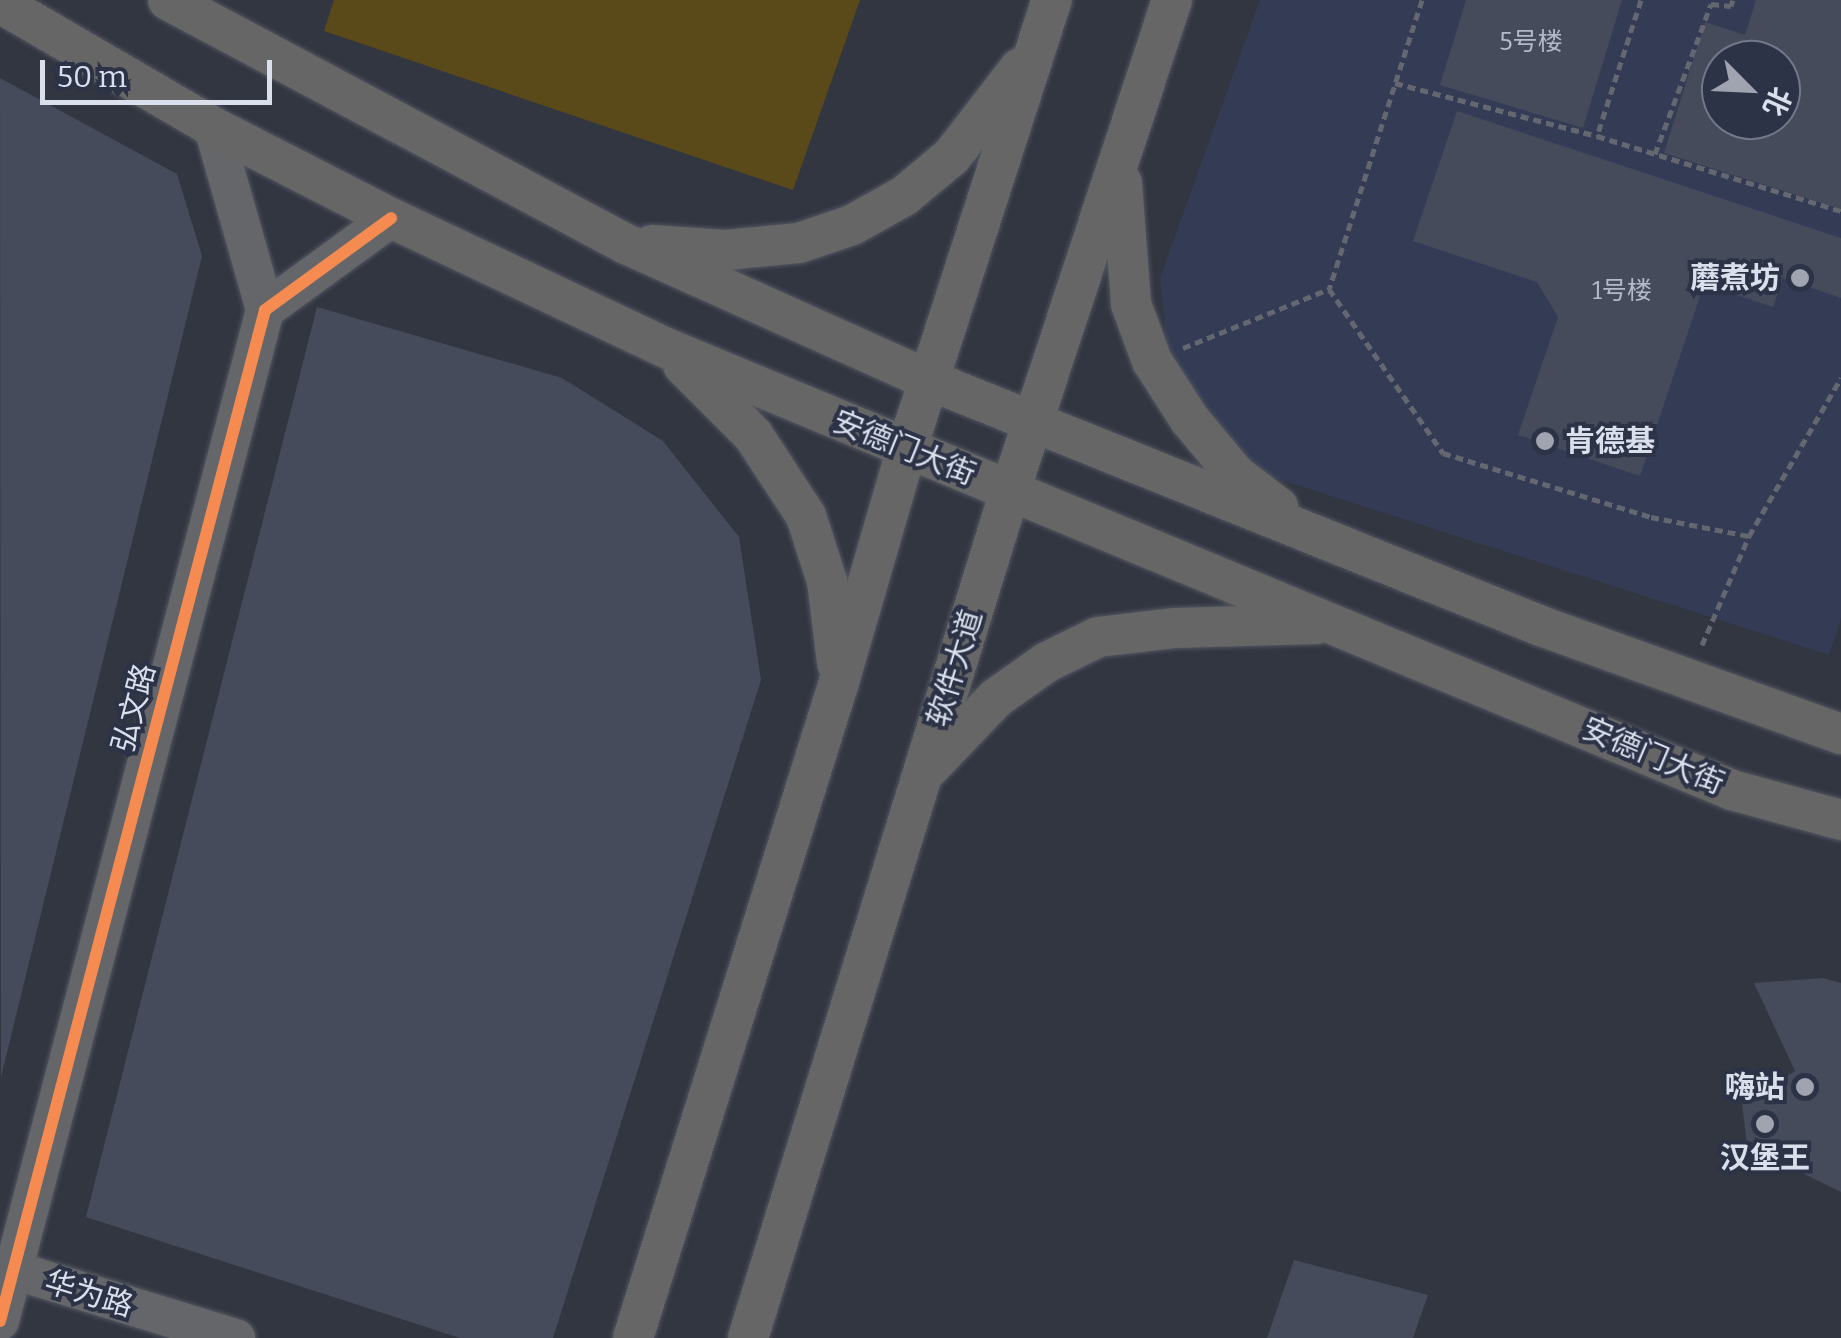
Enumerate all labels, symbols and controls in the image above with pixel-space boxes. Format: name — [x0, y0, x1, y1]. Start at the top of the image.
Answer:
house number: 5号楼 — [1499, 27, 1563, 57]
scale bar — [45, 40, 278, 102]
north arrow — [1701, 40, 1801, 140]
text: 50 m — [57, 59, 127, 95]
text: 北 — [1756, 82, 1798, 121]
place label: 蘑煮坊 — [1690, 260, 1780, 296]
marker: 蘑煮坊 — [1789, 267, 1811, 289]
house number: 1号楼 — [1592, 276, 1652, 306]
street label: 安德门大街 — [828, 403, 980, 493]
place label: 肯德基 — [1565, 423, 1655, 459]
marker: 肯德基 — [1534, 430, 1556, 452]
street label: 软件大道 — [920, 605, 990, 731]
street label: 弘文路 — [105, 660, 163, 756]
street label: 安德门大街 — [1577, 710, 1729, 802]
place label: 嗨站 — [1725, 1069, 1785, 1105]
marker: 嗨站 — [1794, 1076, 1816, 1098]
marker: 汉堡王 — [1754, 1113, 1776, 1135]
place label: 汉堡王 — [1720, 1140, 1810, 1176]
street label: 华为路 — [41, 1264, 137, 1324]

